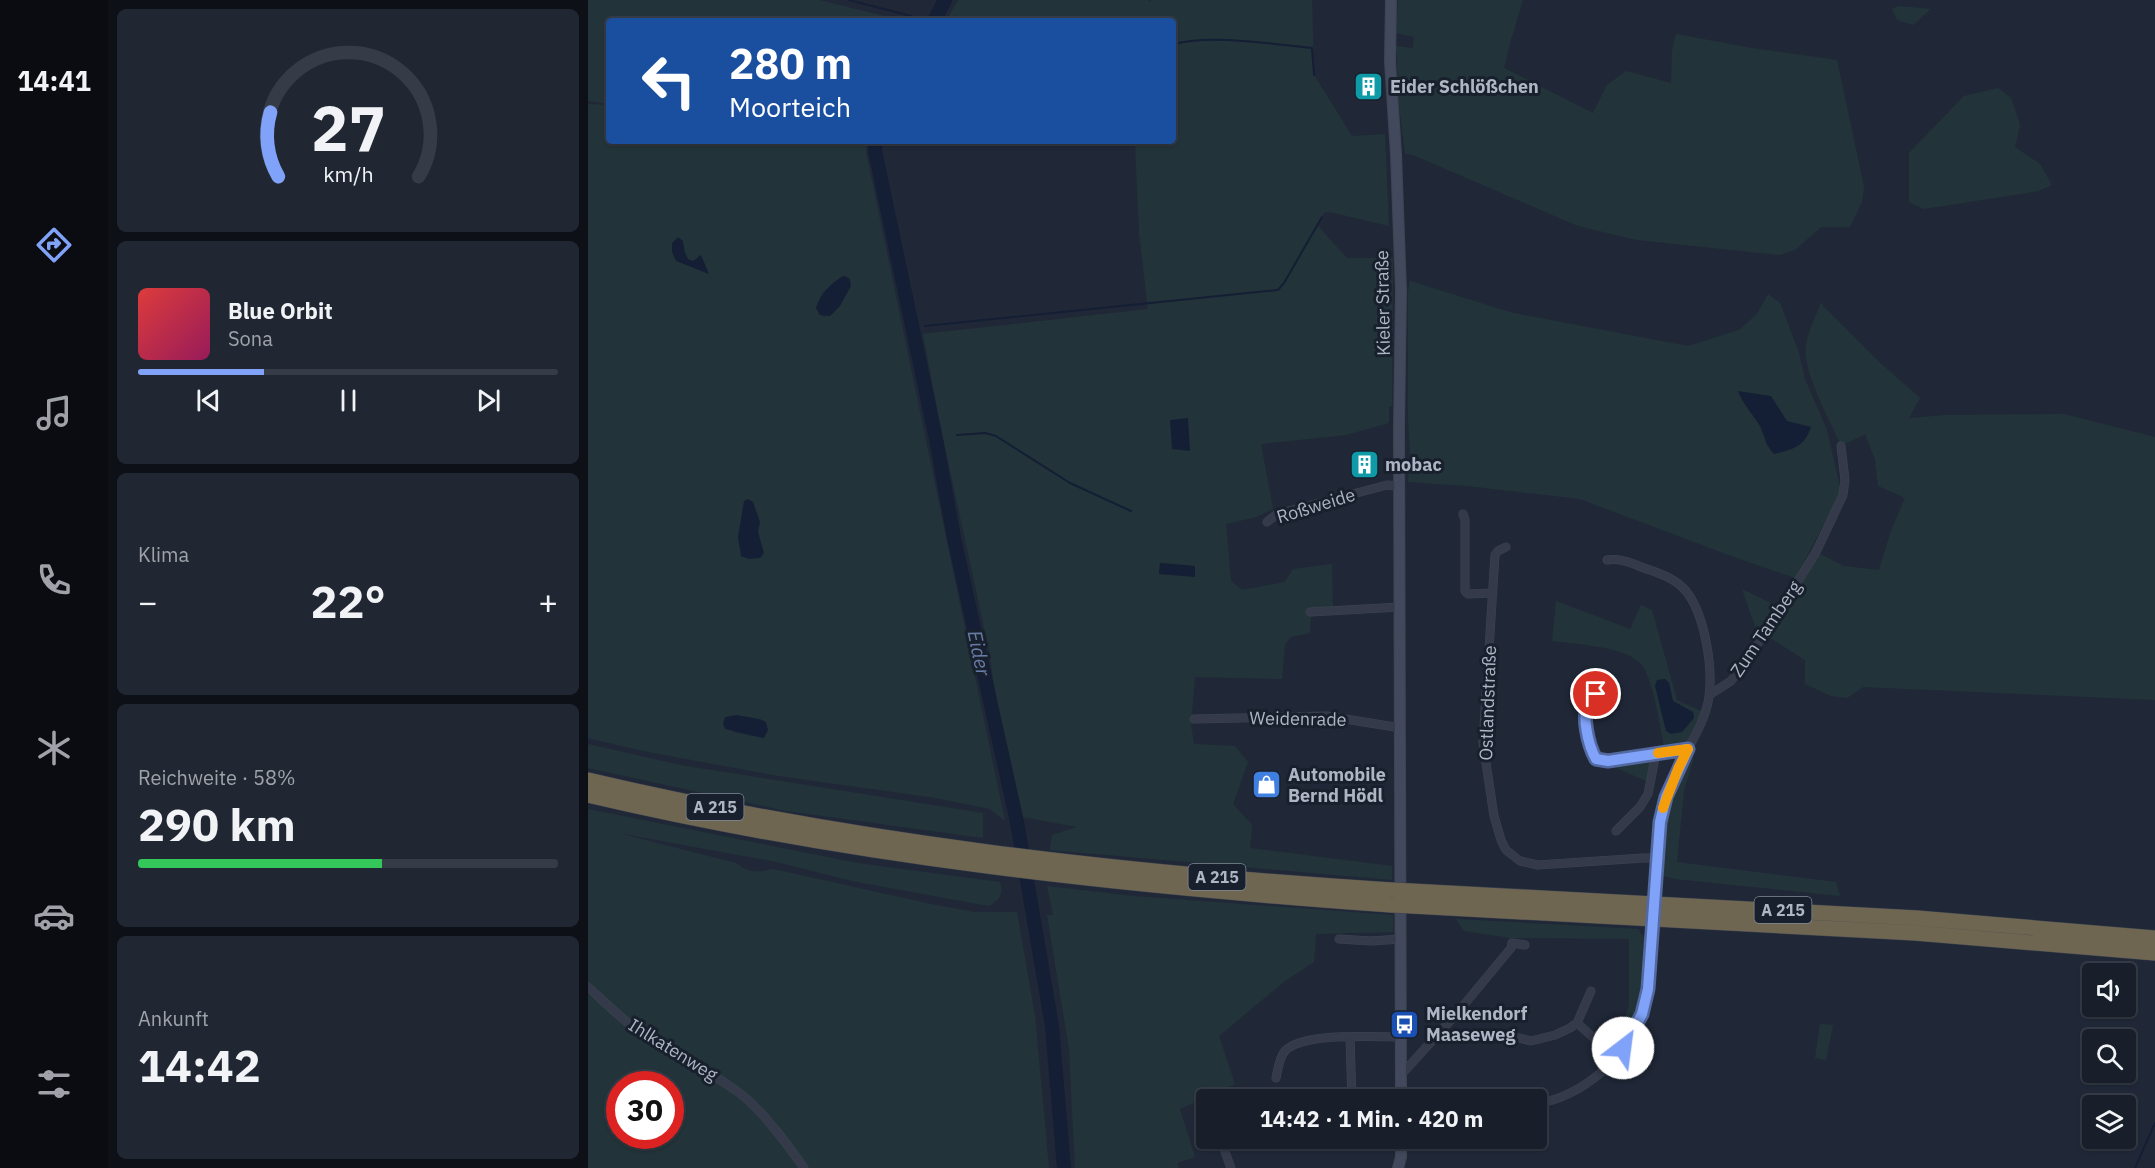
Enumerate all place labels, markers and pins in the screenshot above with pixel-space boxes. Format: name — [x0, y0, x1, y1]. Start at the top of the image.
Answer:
building icon: Eider Schlößchen — [1353, 71, 1385, 103]
place label: Eider Schlößchen — [1390, 75, 1539, 98]
building icon: mobac — [1348, 449, 1380, 481]
place label: mobac — [1385, 453, 1442, 476]
pin — [1570, 668, 1621, 719]
place label: Automobile Bernd Hödl — [1288, 763, 1386, 807]
shop icon: Automobile Bernd Hödl — [1251, 769, 1283, 801]
place label: Mielkendorf Maaseweg — [1426, 1002, 1528, 1046]
bus stop icon: Mielkendorf Maaseweg — [1389, 1008, 1421, 1040]

